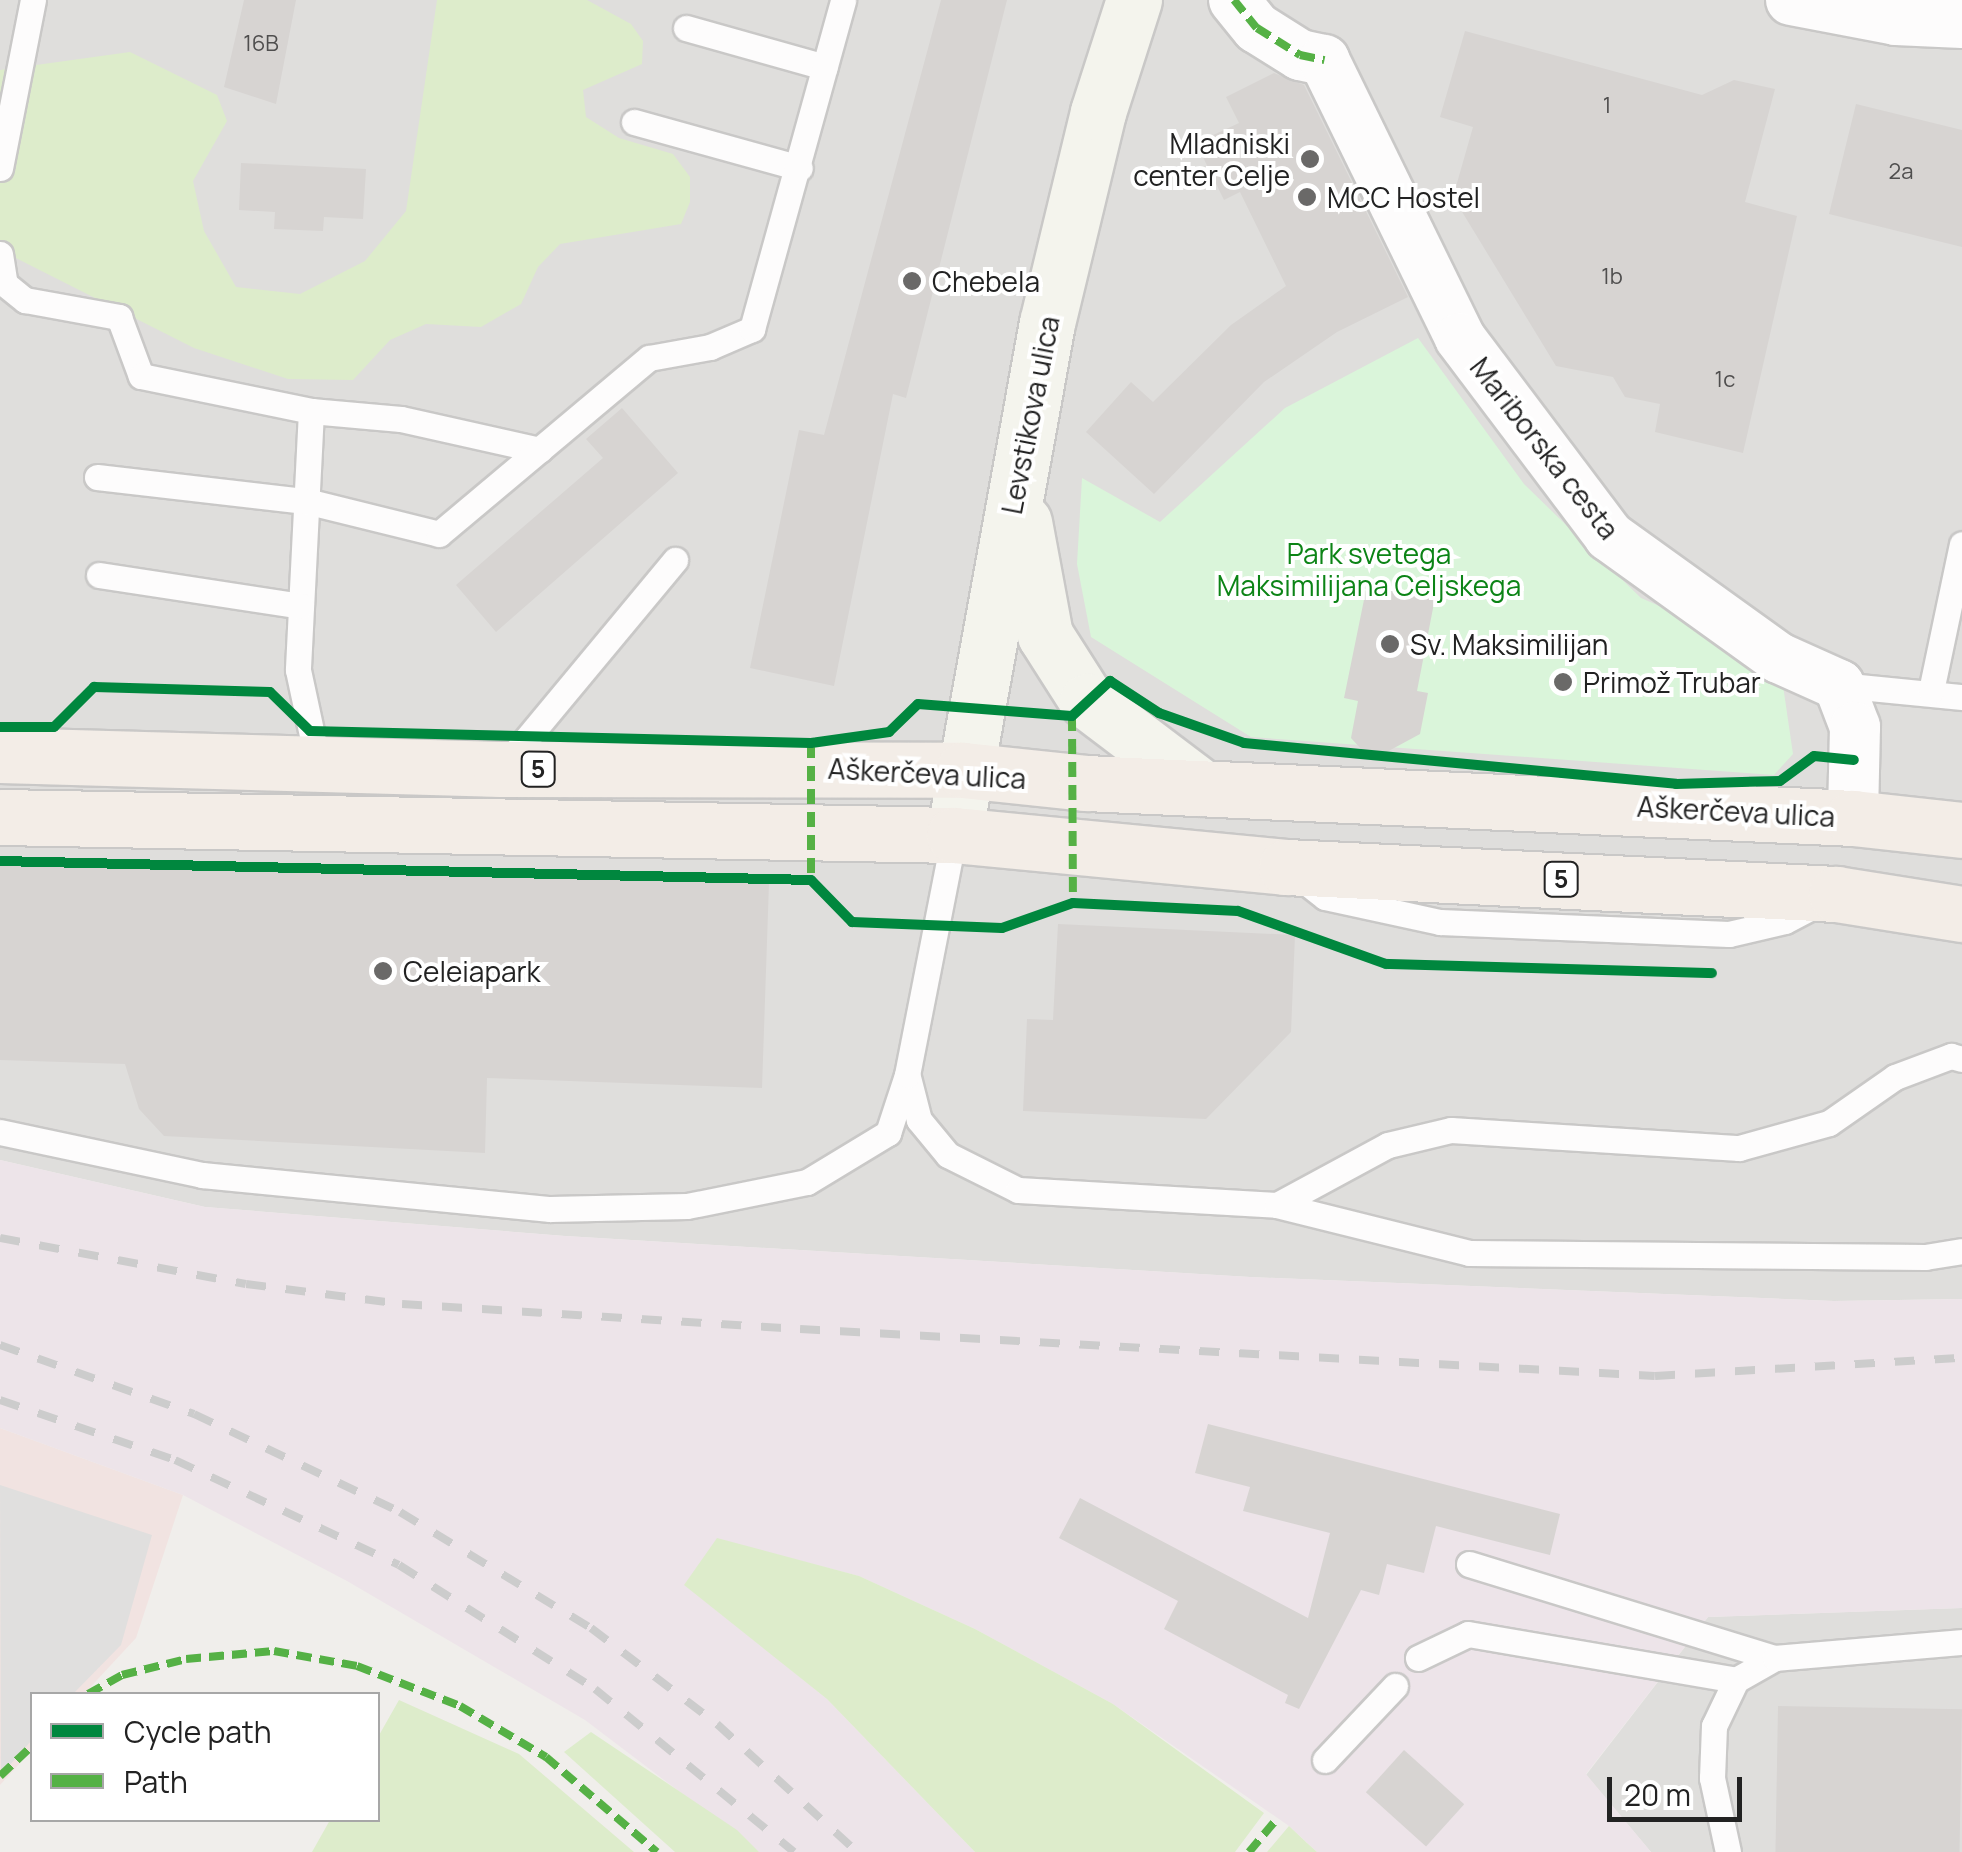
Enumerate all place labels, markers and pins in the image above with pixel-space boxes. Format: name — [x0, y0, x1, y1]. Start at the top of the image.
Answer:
place label: Mladniski center Celje — [1133, 126, 1290, 192]
marker: Mladniski center Celje — [1299, 148, 1321, 170]
place label: MCC Hostel — [1327, 180, 1480, 214]
marker: MCC Hostel — [1296, 186, 1318, 208]
place label: Chebela — [932, 264, 1040, 298]
marker: Chebela — [901, 270, 923, 292]
place label: Sv. Maksimilijan — [1410, 627, 1608, 661]
marker: Sv. Maksimilijan — [1379, 633, 1401, 655]
place label: Primož Trubar — [1583, 665, 1761, 699]
marker: Primož Trubar — [1552, 671, 1574, 693]
place label: Celeiapark — [403, 954, 541, 988]
marker: Celeiapark — [372, 960, 394, 982]

